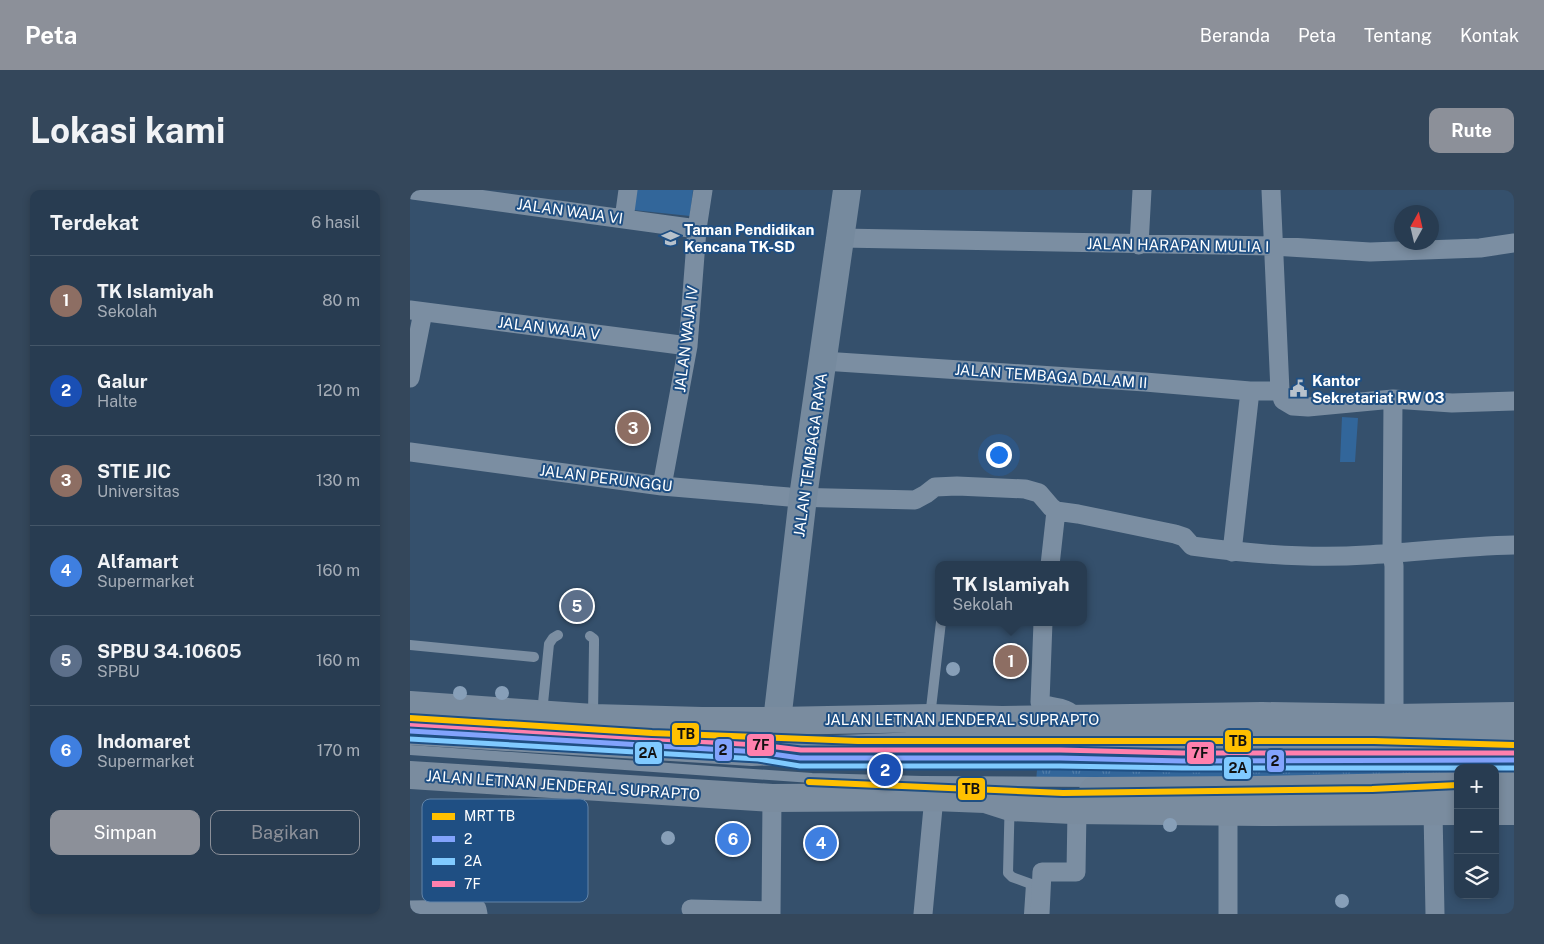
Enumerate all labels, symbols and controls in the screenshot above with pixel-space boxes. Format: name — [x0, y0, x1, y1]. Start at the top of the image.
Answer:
text: Peta — [25, 21, 77, 49]
text: Beranda — [1200, 25, 1270, 46]
text: Peta — [1298, 25, 1336, 46]
text: Tentang — [1364, 25, 1432, 46]
text: Kontak — [1460, 25, 1519, 46]
button: Rute — [1429, 108, 1514, 153]
text: Lokasi kami — [30, 110, 225, 151]
street label: JALAN WAJA VI — [516, 195, 624, 227]
north arrow — [1394, 205, 1439, 250]
text: Terdekat — [50, 210, 139, 235]
text: 6 hasil — [311, 213, 360, 232]
place label: Taman Pendidikan Kencana TK-SD — [684, 221, 814, 255]
school or university icon: Taman Pendidikan Kencana TK-SD — [660, 228, 680, 248]
street label: JALAN HARAPAN MULIA I — [1086, 235, 1270, 255]
text: TK Islamiyah — [97, 280, 214, 302]
street label: JALAN WAJA IV — [671, 285, 701, 393]
text: 1 — [63, 291, 69, 310]
text: 80 m — [322, 291, 360, 310]
text: Sekolah — [97, 302, 157, 321]
street label: JALAN WAJA V — [497, 313, 601, 343]
street label: JALAN TEMBAGA DALAM II — [954, 361, 1148, 391]
text: Galur — [97, 370, 147, 392]
street label: JALAN TEMBAGA RAYA — [790, 371, 830, 538]
place label: Kantor Sekretariat RW 03 — [1312, 372, 1444, 406]
public building icon: Kantor Sekretariat RW 03 — [1288, 379, 1308, 399]
text: 2 — [61, 381, 71, 400]
text: 120 m — [316, 381, 360, 400]
text: Halte — [97, 392, 137, 411]
pin: 3 — [617, 409, 649, 447]
your location — [986, 442, 1012, 468]
text: STIE JIC — [97, 460, 171, 482]
street label: JALAN PERUNGGU — [539, 461, 673, 495]
text: 3 — [61, 471, 71, 490]
text: 130 m — [316, 471, 360, 490]
text: Universitas — [97, 482, 180, 501]
text: Alfamart — [97, 550, 179, 572]
text: 4 — [61, 561, 71, 580]
text: 160 m — [316, 561, 360, 580]
popup — [935, 561, 1087, 626]
text: Supermarket — [97, 572, 194, 591]
text: TK Islamiyah — [953, 573, 1069, 595]
pin: 5 — [561, 587, 593, 625]
text: Sekolah — [953, 595, 1013, 614]
text: SPBU 34.10605 — [97, 640, 242, 662]
pin: 1 — [995, 642, 1027, 680]
text: 5 — [61, 651, 71, 670]
text: 160 m — [316, 651, 360, 670]
text: SPBU — [97, 662, 140, 681]
street label: JALAN LETNAN JENDERAL SUPRAPTO — [825, 711, 1099, 728]
line badge: TB — [671, 722, 700, 746]
text: TB — [677, 726, 695, 742]
line badge: TB — [1224, 729, 1252, 753]
text: Indomaret — [97, 730, 191, 752]
line badge: 7F — [746, 733, 775, 757]
text: TB — [1229, 733, 1247, 749]
text: 7F — [752, 737, 770, 753]
line badge: 2 — [714, 738, 733, 762]
text: 6 — [61, 741, 71, 760]
text: 170 m — [317, 741, 360, 760]
line badge: 2A — [634, 741, 663, 765]
line badge: 7F — [1186, 741, 1215, 765]
text: 2 — [719, 742, 728, 758]
text: 2A — [638, 745, 658, 761]
text: 7F — [1191, 745, 1209, 761]
line badge: 2 — [1266, 749, 1285, 773]
pin: 2 — [869, 751, 901, 789]
text: Supermarket — [97, 752, 194, 771]
text: 2 — [1271, 753, 1280, 769]
line badge: 2A — [1223, 756, 1252, 780]
text: 2A — [1228, 760, 1248, 776]
map controls — [1454, 764, 1499, 899]
button: + — [1454, 764, 1499, 809]
street label: JALAN LETNAN JENDERAL SUPRAPTO — [426, 767, 700, 803]
line badge: TB — [957, 777, 986, 801]
text: TB — [962, 781, 980, 797]
legend — [422, 799, 588, 902]
text: MRT TB — [464, 808, 515, 824]
button: − — [1454, 809, 1499, 854]
button: Simpan — [50, 810, 200, 855]
button: Bagikan — [210, 810, 360, 855]
pin: 6 — [717, 820, 749, 858]
pin: 4 — [805, 824, 837, 862]
text: 2 — [464, 831, 472, 847]
text: 2A — [464, 853, 482, 869]
button: layers — [1454, 854, 1499, 899]
text: 7F — [464, 876, 481, 892]

